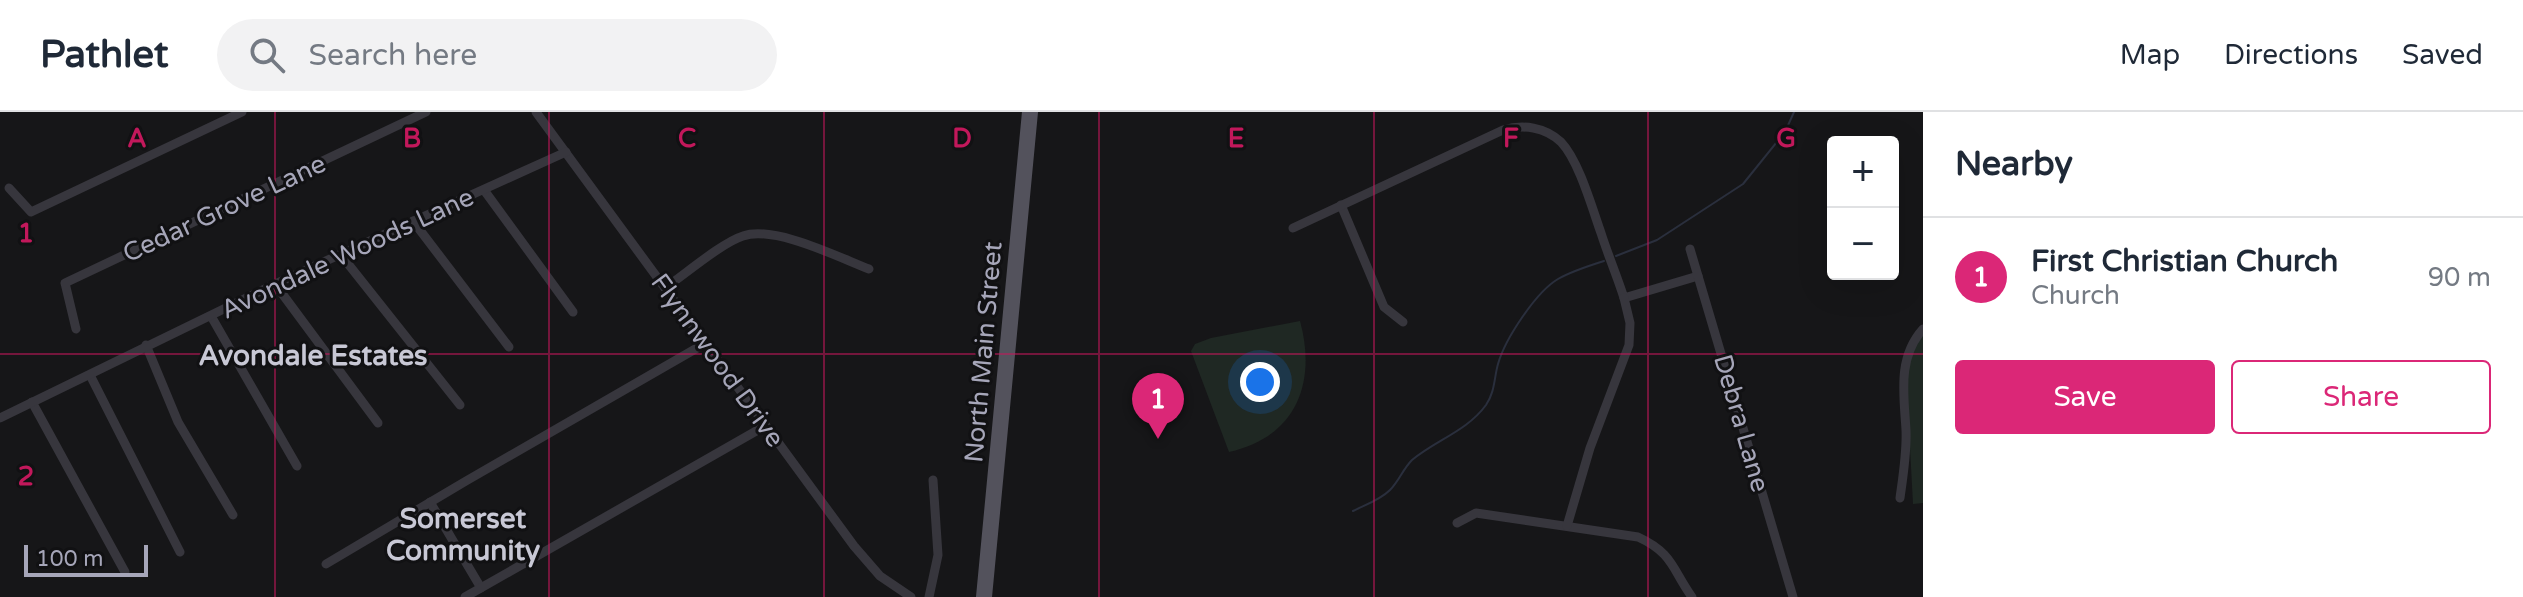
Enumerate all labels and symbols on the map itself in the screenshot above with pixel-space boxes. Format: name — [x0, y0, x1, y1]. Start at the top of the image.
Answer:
text: A — [127, 123, 147, 154]
text: B — [403, 123, 421, 154]
text: C — [678, 123, 696, 154]
text: D — [952, 123, 972, 154]
text: E — [1228, 123, 1244, 154]
text: F — [1503, 123, 1519, 154]
text: G — [1776, 123, 1796, 154]
street label: Cedar Grove Lane — [118, 148, 331, 269]
street label: Avondale Woods Lane — [216, 181, 478, 326]
text: 1 — [18, 218, 34, 249]
street label: North Main Street — [958, 240, 1009, 464]
street label: Flynnwood Drive — [644, 268, 791, 453]
district label: Avondale Estates — [198, 339, 428, 373]
street label: Debra Lane — [1707, 351, 1776, 495]
your location — [1240, 362, 1280, 402]
pin: 1 — [1132, 373, 1184, 439]
text: 2 — [18, 461, 34, 492]
district label: Somerset Community — [386, 502, 540, 568]
scale bar — [24, 541, 148, 577]

